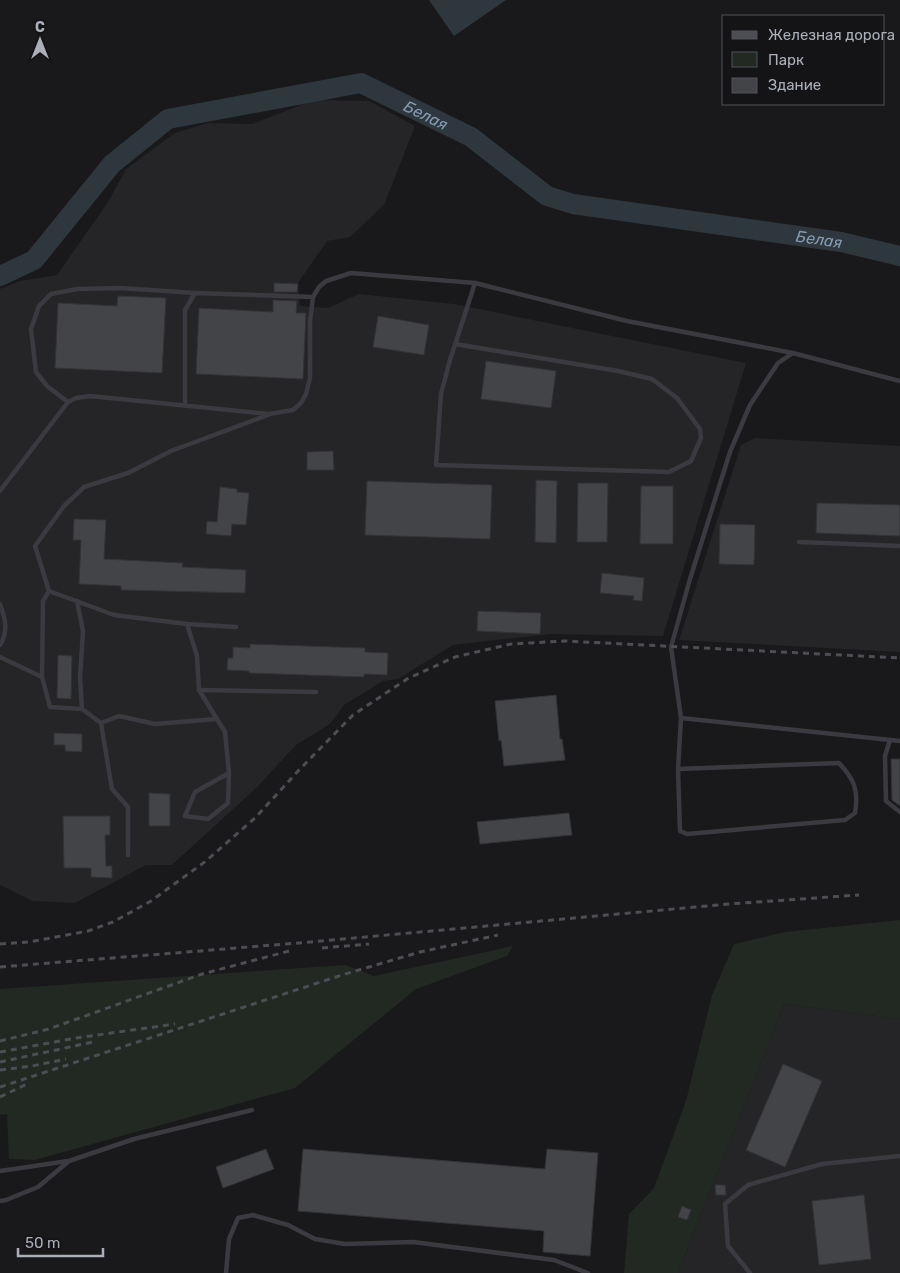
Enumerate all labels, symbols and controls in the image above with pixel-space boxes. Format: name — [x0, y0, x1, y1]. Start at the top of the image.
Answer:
north arrow — [15, 15, 65, 65]
legend — [722, 15, 885, 105]
text: С — [35, 19, 45, 36]
text: Железная дорога — [768, 26, 895, 44]
text: Парк — [768, 51, 804, 69]
text: Здание — [768, 76, 821, 94]
water label: Белая — [401, 97, 451, 134]
water label: Белая — [795, 227, 844, 252]
scale bar — [18, 1226, 102, 1258]
text: 50 m — [25, 1234, 60, 1252]

